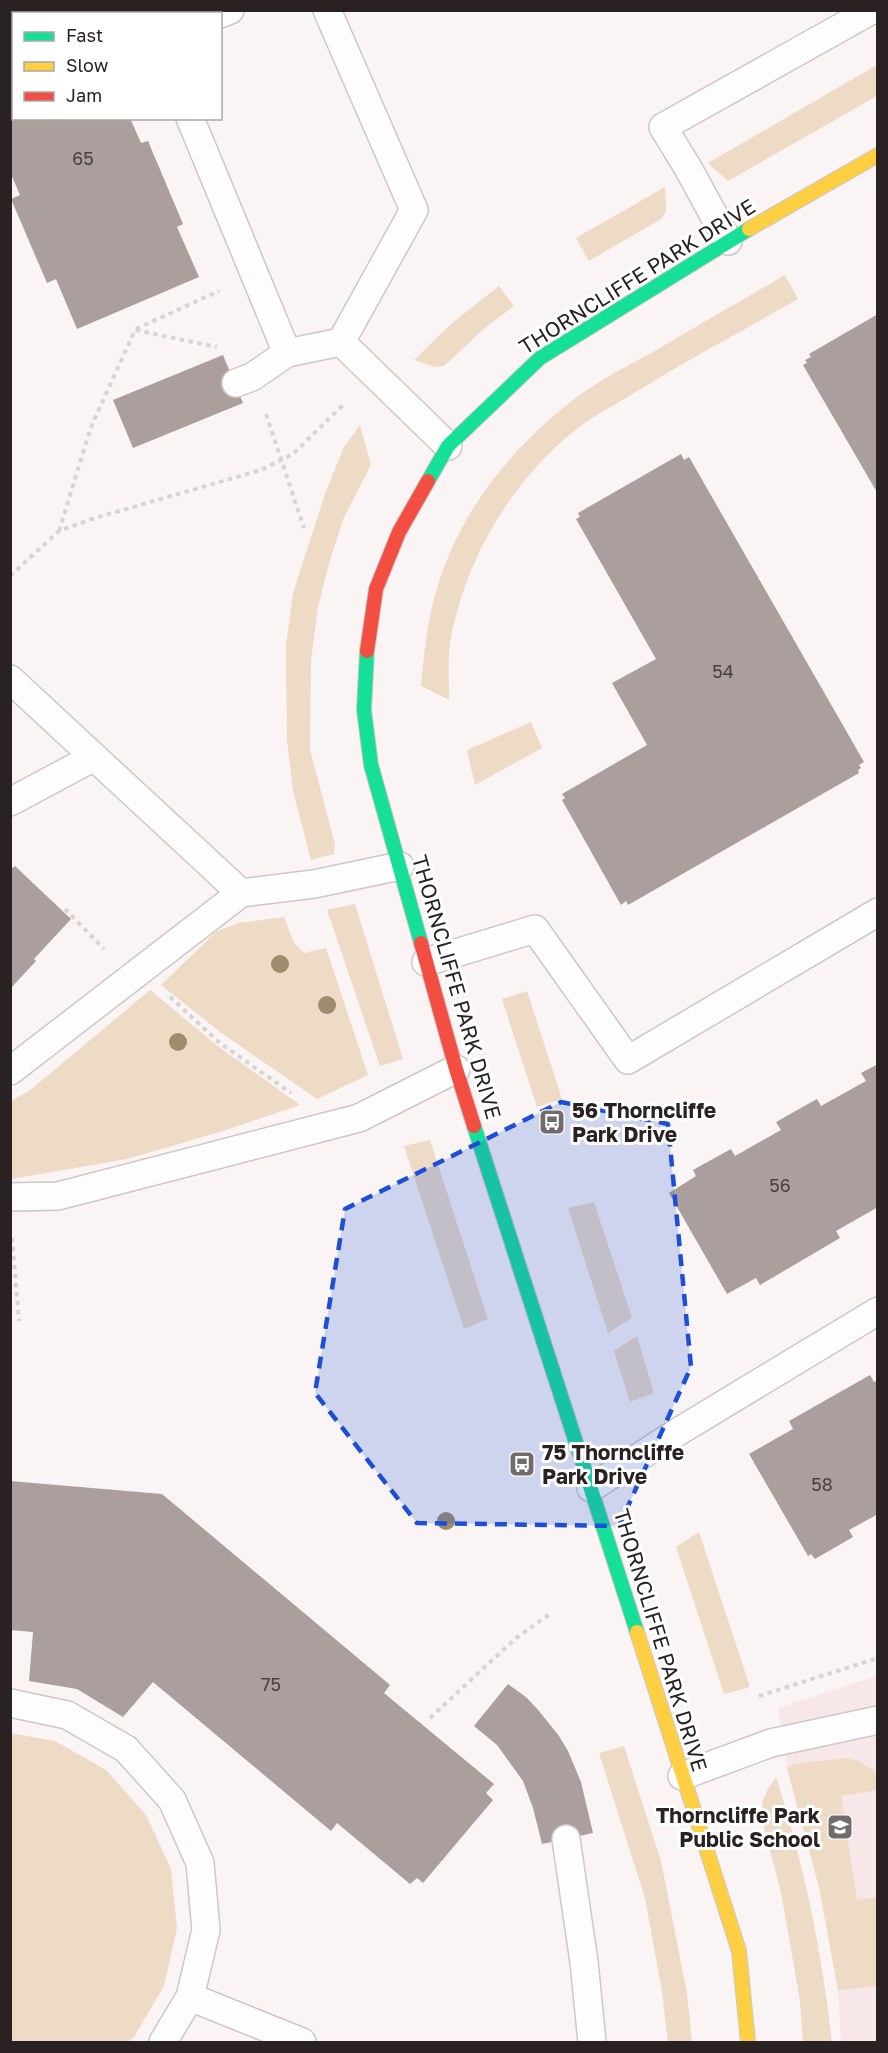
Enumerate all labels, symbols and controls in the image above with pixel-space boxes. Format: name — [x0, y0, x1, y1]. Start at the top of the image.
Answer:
legend — [12, 12, 222, 120]
text: Fast — [66, 24, 103, 46]
text: Slow — [66, 54, 109, 76]
text: Jam — [66, 84, 102, 106]
house number: 65 — [72, 147, 94, 169]
street label: THORNCLIFFE PARK DRIVE — [514, 193, 760, 359]
house number: 54 — [712, 660, 734, 682]
street label: THORNCLIFFE PARK DRIVE — [407, 852, 507, 1122]
place label: 56 Thorncliffe Park Drive — [572, 1097, 716, 1147]
bus stop icon: 56 Thorncliffe Park Drive — [537, 1107, 567, 1137]
house number: 56 — [769, 1174, 791, 1196]
place label: 75 Thorncliffe Park Drive — [542, 1439, 684, 1489]
bus stop icon: 75 Thorncliffe Park Drive — [507, 1449, 537, 1479]
house number: 58 — [811, 1473, 833, 1495]
street label: THORNCLIFFE PARK DRIVE — [609, 1506, 713, 1774]
house number: 75 — [261, 1673, 281, 1695]
place label: Thorncliffe Park Public School — [656, 1802, 820, 1852]
school or university icon: Thorncliffe Park Public School — [825, 1812, 855, 1842]

